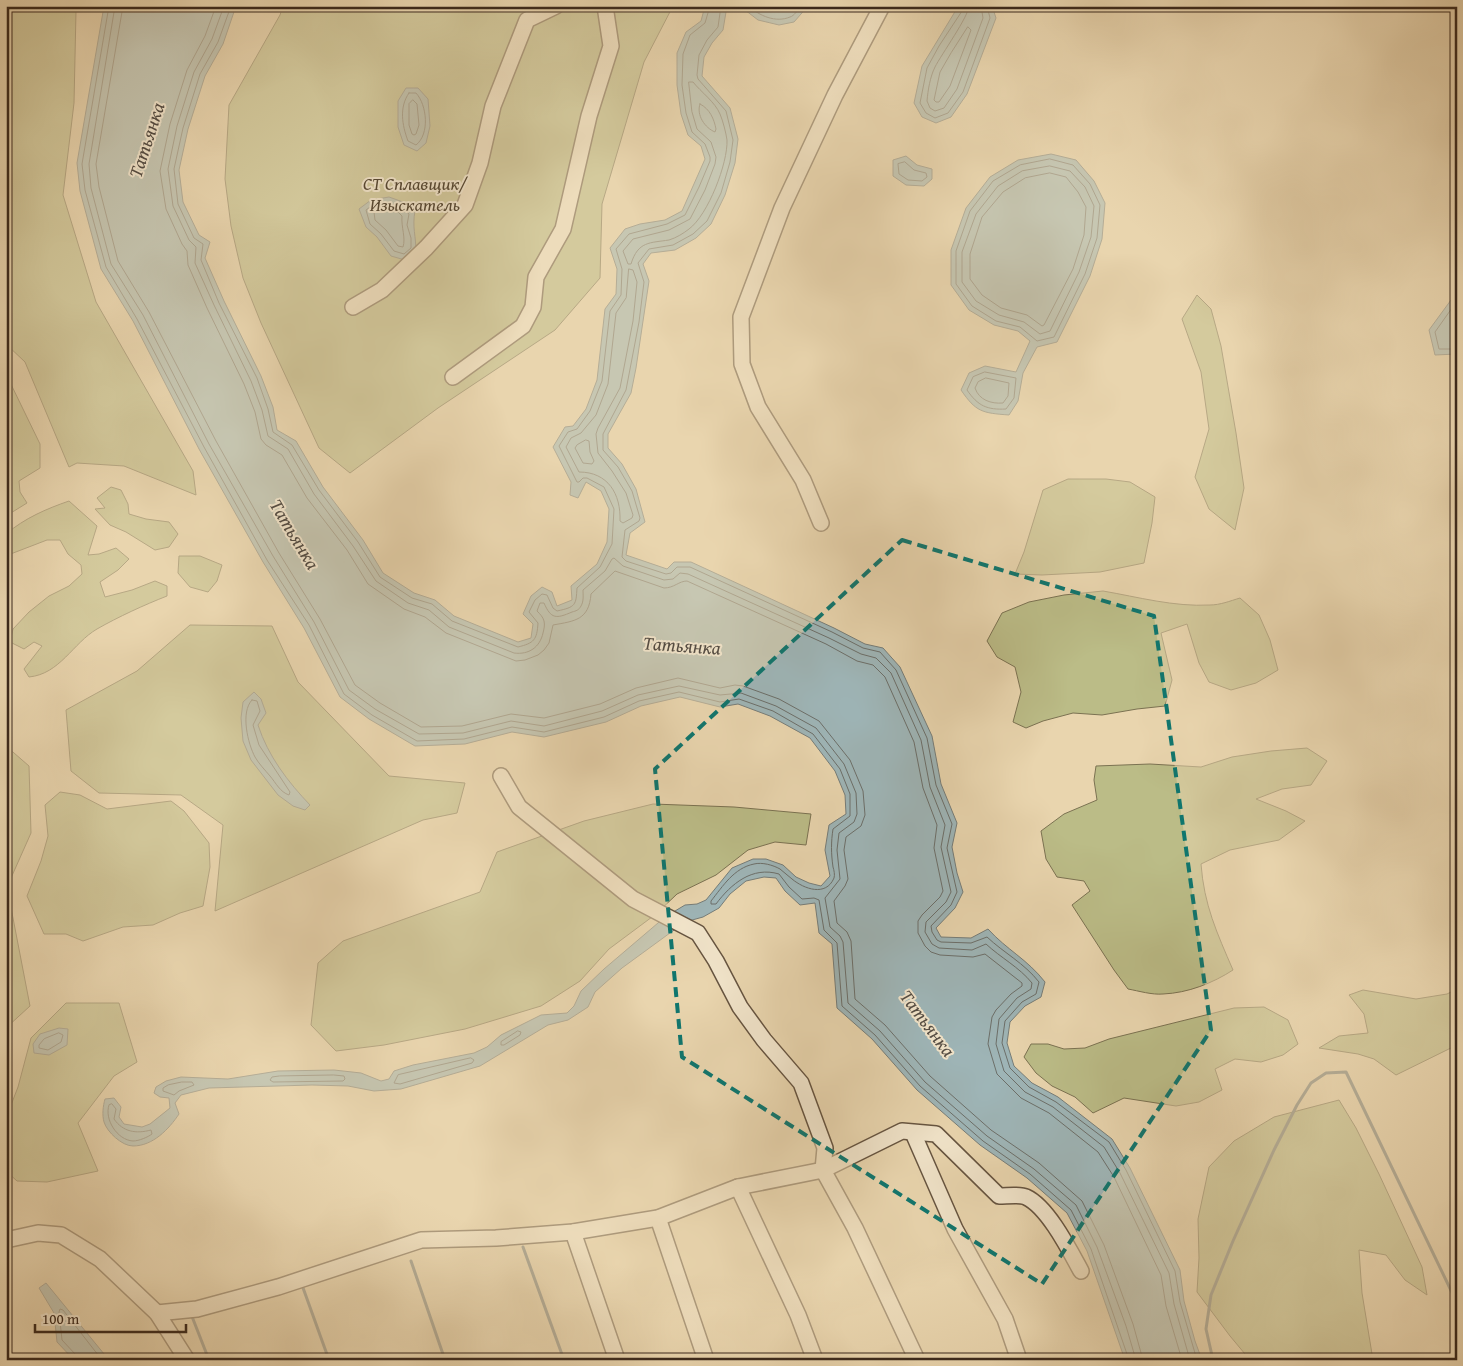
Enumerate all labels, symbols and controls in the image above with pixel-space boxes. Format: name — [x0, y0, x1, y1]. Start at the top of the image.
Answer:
water label: Татьянка — [121, 98, 171, 181]
park label: СТ Сплавщик/ Изыскатель — [363, 170, 469, 218]
water label: Татьянка — [263, 493, 327, 575]
water label: Татьянка — [642, 628, 722, 662]
water label: Татьянка — [893, 984, 963, 1063]
scale bar — [35, 1301, 186, 1333]
text: 100 m — [42, 1308, 80, 1329]

